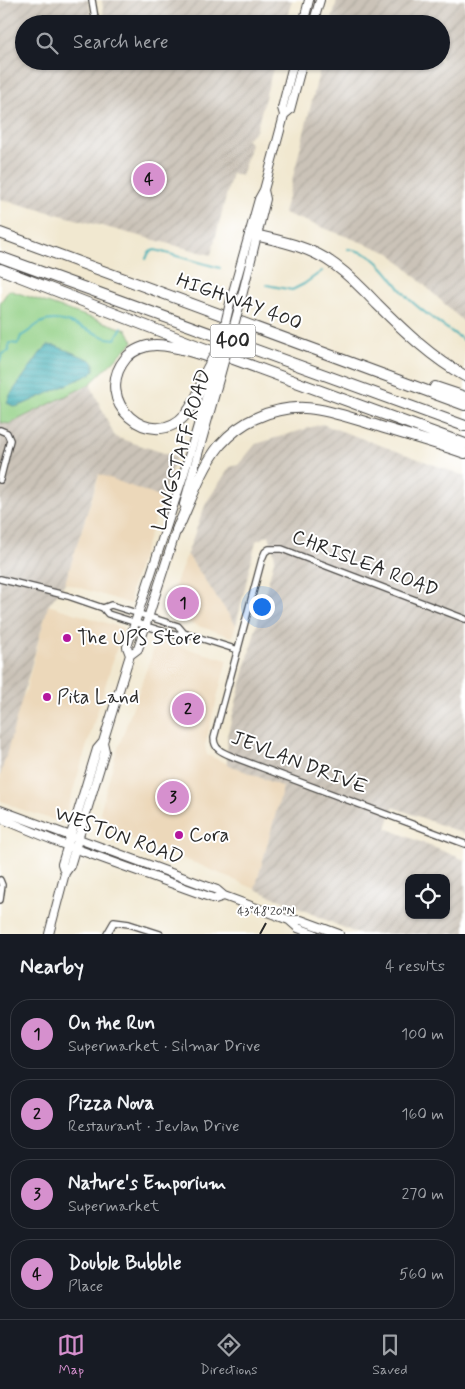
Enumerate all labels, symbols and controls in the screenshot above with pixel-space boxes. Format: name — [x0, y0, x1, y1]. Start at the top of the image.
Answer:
search box — [15, 15, 450, 70]
icon: search — [33, 29, 61, 57]
text: Search here — [73, 30, 169, 55]
pin: 4 — [133, 160, 165, 198]
street label: HIGHWAY 400 — [173, 267, 305, 337]
road number: 400 — [210, 324, 256, 358]
street label: LANGSTAFF ROAD — [146, 366, 218, 534]
street label: CHRISLEA ROAD — [288, 524, 442, 604]
pin: 1 — [167, 584, 199, 622]
your location — [249, 594, 275, 620]
place label: The UPS Store — [77, 625, 201, 652]
marker: The UPS Store — [61, 632, 73, 644]
place label: Pita Land — [57, 684, 139, 711]
pin: 2 — [172, 690, 204, 728]
marker: Pita Land — [41, 691, 53, 703]
street label: JEVLAN DRIVE — [227, 725, 371, 801]
pin: 3 — [157, 778, 189, 816]
street label: WESTON ROAD — [51, 800, 187, 872]
place label: Cora — [189, 822, 229, 849]
marker: Cora — [173, 829, 185, 841]
map controls — [405, 874, 450, 919]
button: locate — [405, 874, 450, 919]
text: 43°48'20"N — [237, 904, 295, 920]
text: Nearby — [20, 953, 84, 981]
text: 4 results — [385, 956, 445, 977]
text: On the Run — [68, 1011, 155, 1036]
text: 1 — [33, 1024, 41, 1045]
text: 100 m — [401, 1024, 444, 1045]
text: Supermarket · Silmar Drive — [68, 1036, 260, 1057]
text: Pizza Nova — [68, 1091, 154, 1116]
text: 2 — [33, 1104, 41, 1125]
text: 160 m — [401, 1104, 444, 1125]
text: Restaurant · Jevlan Drive — [68, 1116, 239, 1137]
text: Nature's Emporium — [68, 1171, 226, 1196]
text: 3 — [33, 1184, 41, 1205]
text: 270 m — [401, 1184, 444, 1205]
text: Supermarket — [68, 1196, 159, 1217]
text: Double Bubble — [68, 1251, 182, 1276]
text: 4 — [32, 1264, 42, 1285]
text: 560 m — [399, 1264, 444, 1285]
text: Place — [68, 1276, 103, 1297]
tab: Map — [57, 1331, 85, 1379]
tab: Directions — [200, 1331, 258, 1379]
tab: Saved — [372, 1331, 408, 1379]

